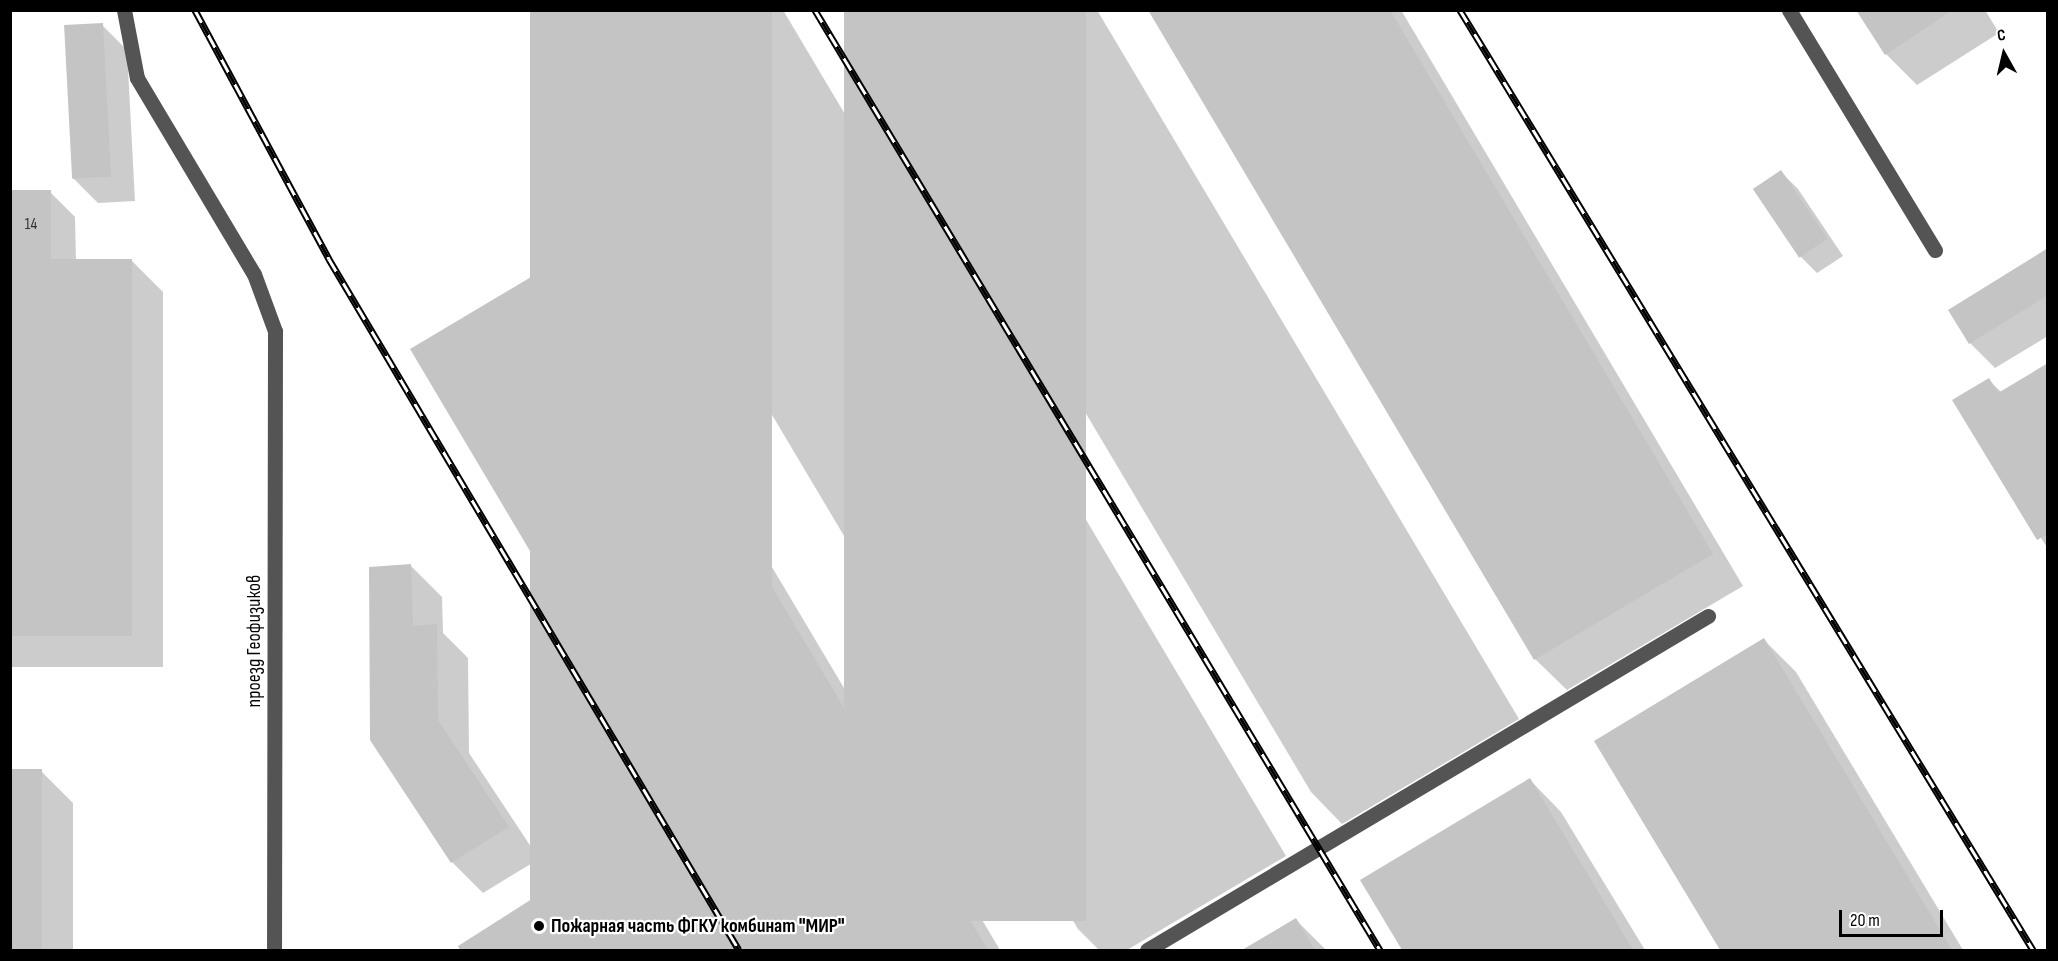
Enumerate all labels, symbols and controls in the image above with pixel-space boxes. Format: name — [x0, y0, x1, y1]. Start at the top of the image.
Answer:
north arrow — [1974, 24, 2034, 84]
text: С — [1996, 26, 2007, 46]
house number: 14 — [25, 215, 37, 235]
street label: проезд Геофизиков — [242, 575, 266, 707]
scale bar — [1842, 898, 1946, 936]
text: 20 m — [1850, 910, 1880, 931]
place label: Пожарная часть ФГКУ комбинат "МИР" — [551, 914, 845, 938]
marker: Пожарная часть ФГКУ комбинат "МИР" — [532, 919, 546, 933]

